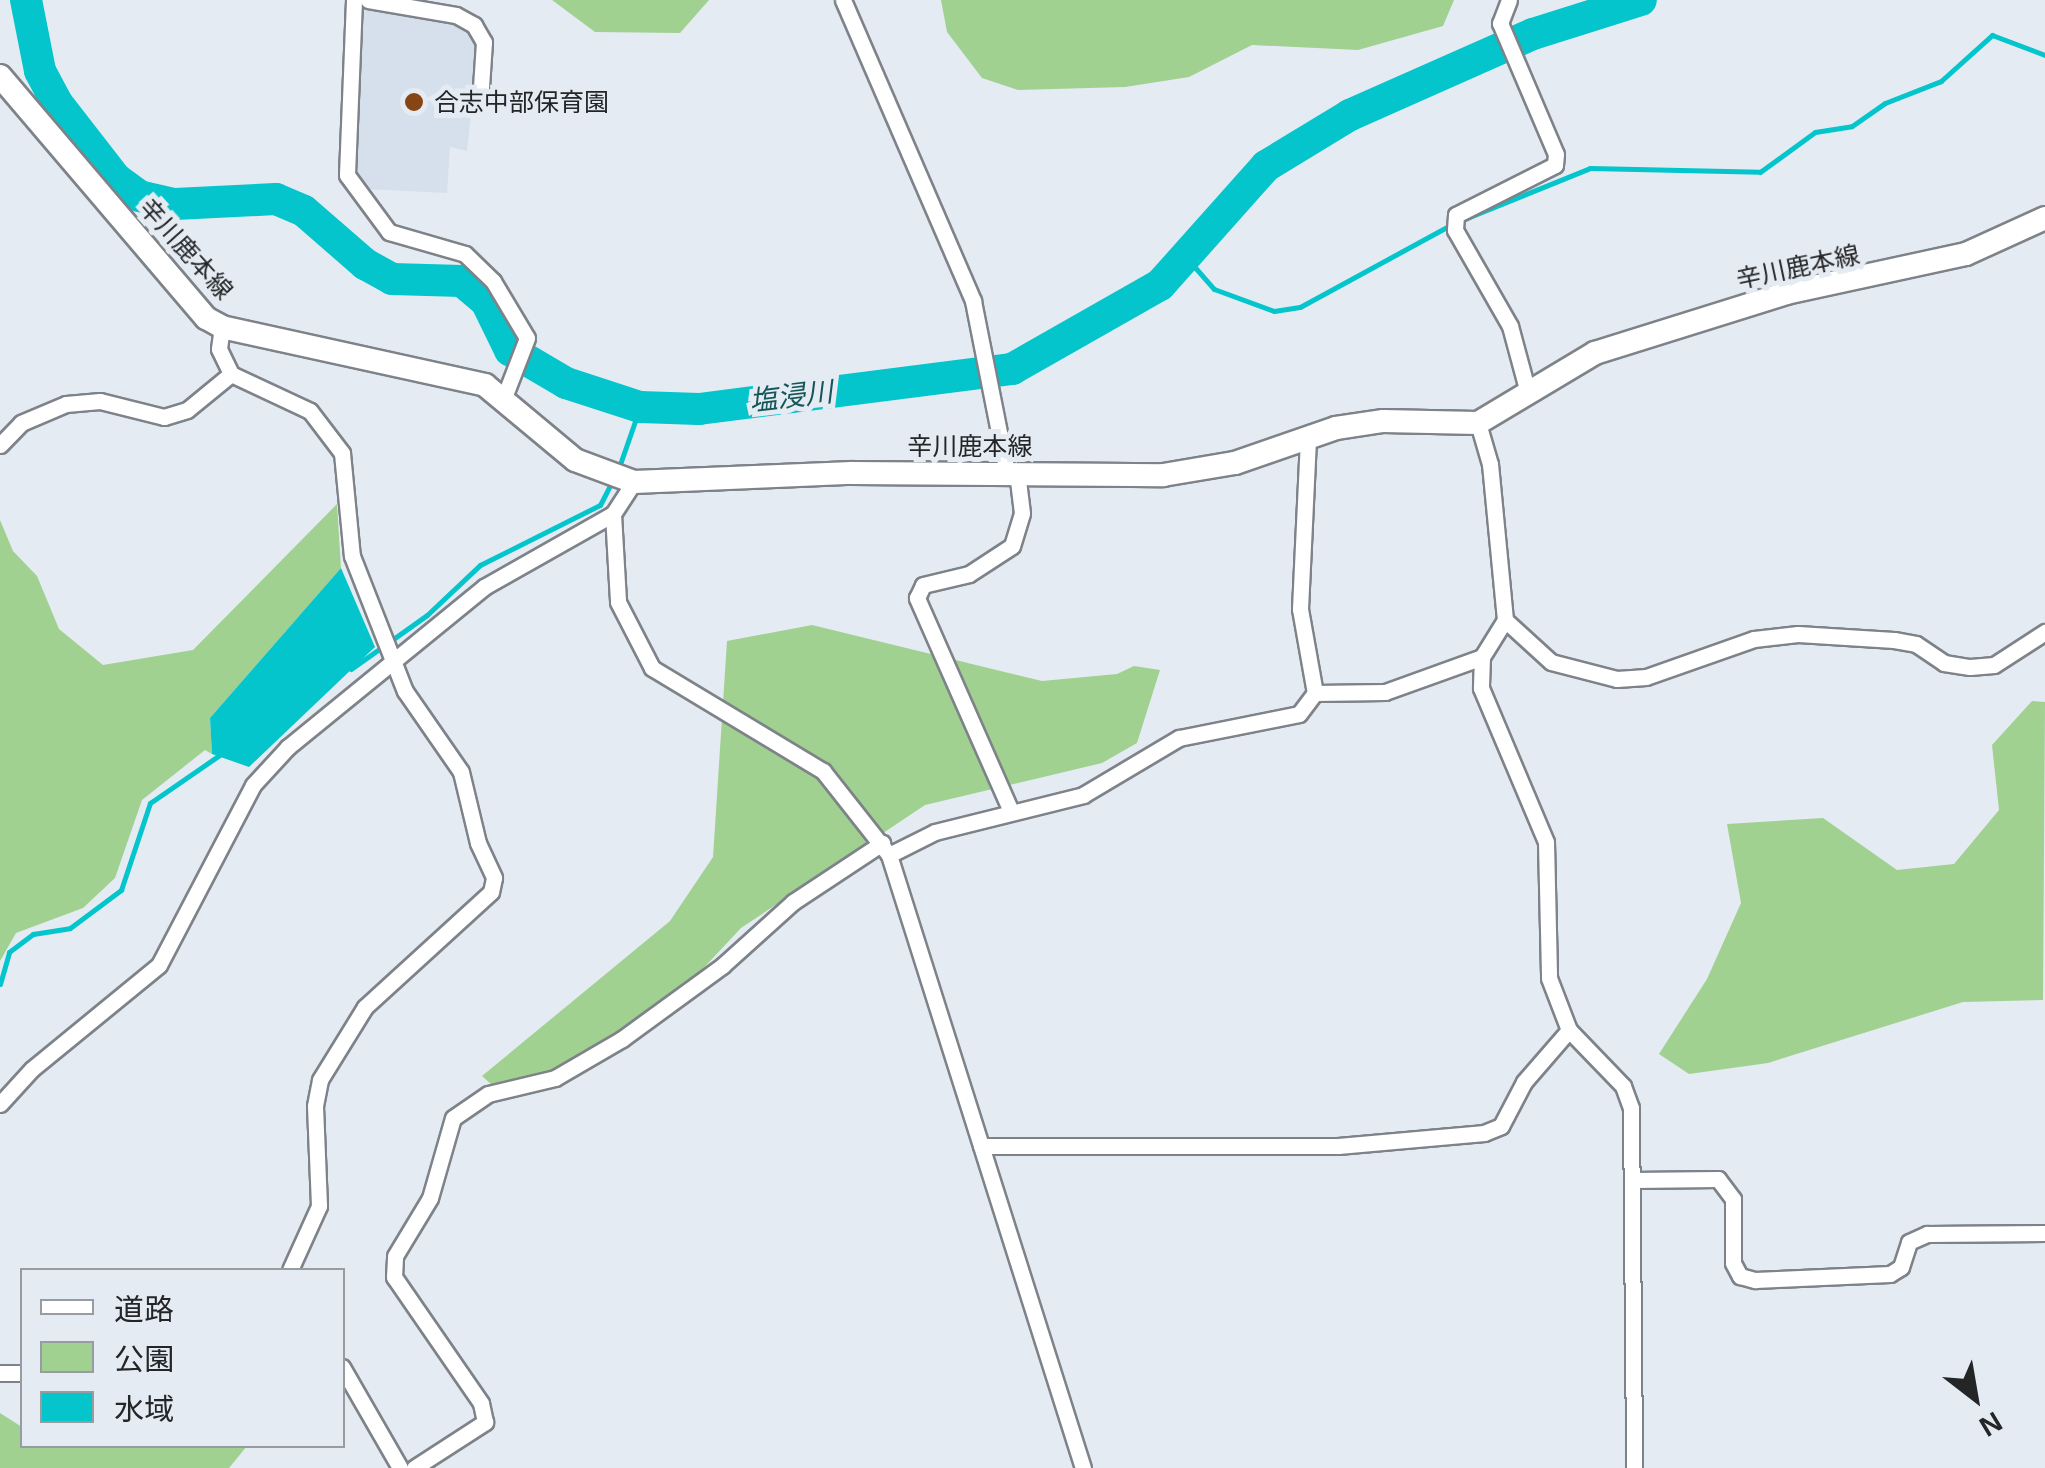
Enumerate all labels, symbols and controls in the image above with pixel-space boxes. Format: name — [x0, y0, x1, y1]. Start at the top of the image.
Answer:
place label: 合志中部保育園 — [434, 87, 609, 117]
marker: 合志中部保育園 — [403, 91, 425, 113]
street label: 辛川鹿本線 — [133, 193, 239, 305]
street label: 辛川鹿本線 — [1734, 239, 1862, 295]
water label: 塩浸川 — [747, 375, 835, 419]
street label: 辛川鹿本線 — [908, 431, 1032, 461]
legend — [20, 1268, 345, 1448]
text: 道路 — [114, 1293, 174, 1326]
text: 公園 — [114, 1343, 174, 1376]
north arrow — [1925, 1348, 2025, 1448]
text: 水域 — [114, 1393, 174, 1426]
text: N — [1974, 1406, 2007, 1443]

